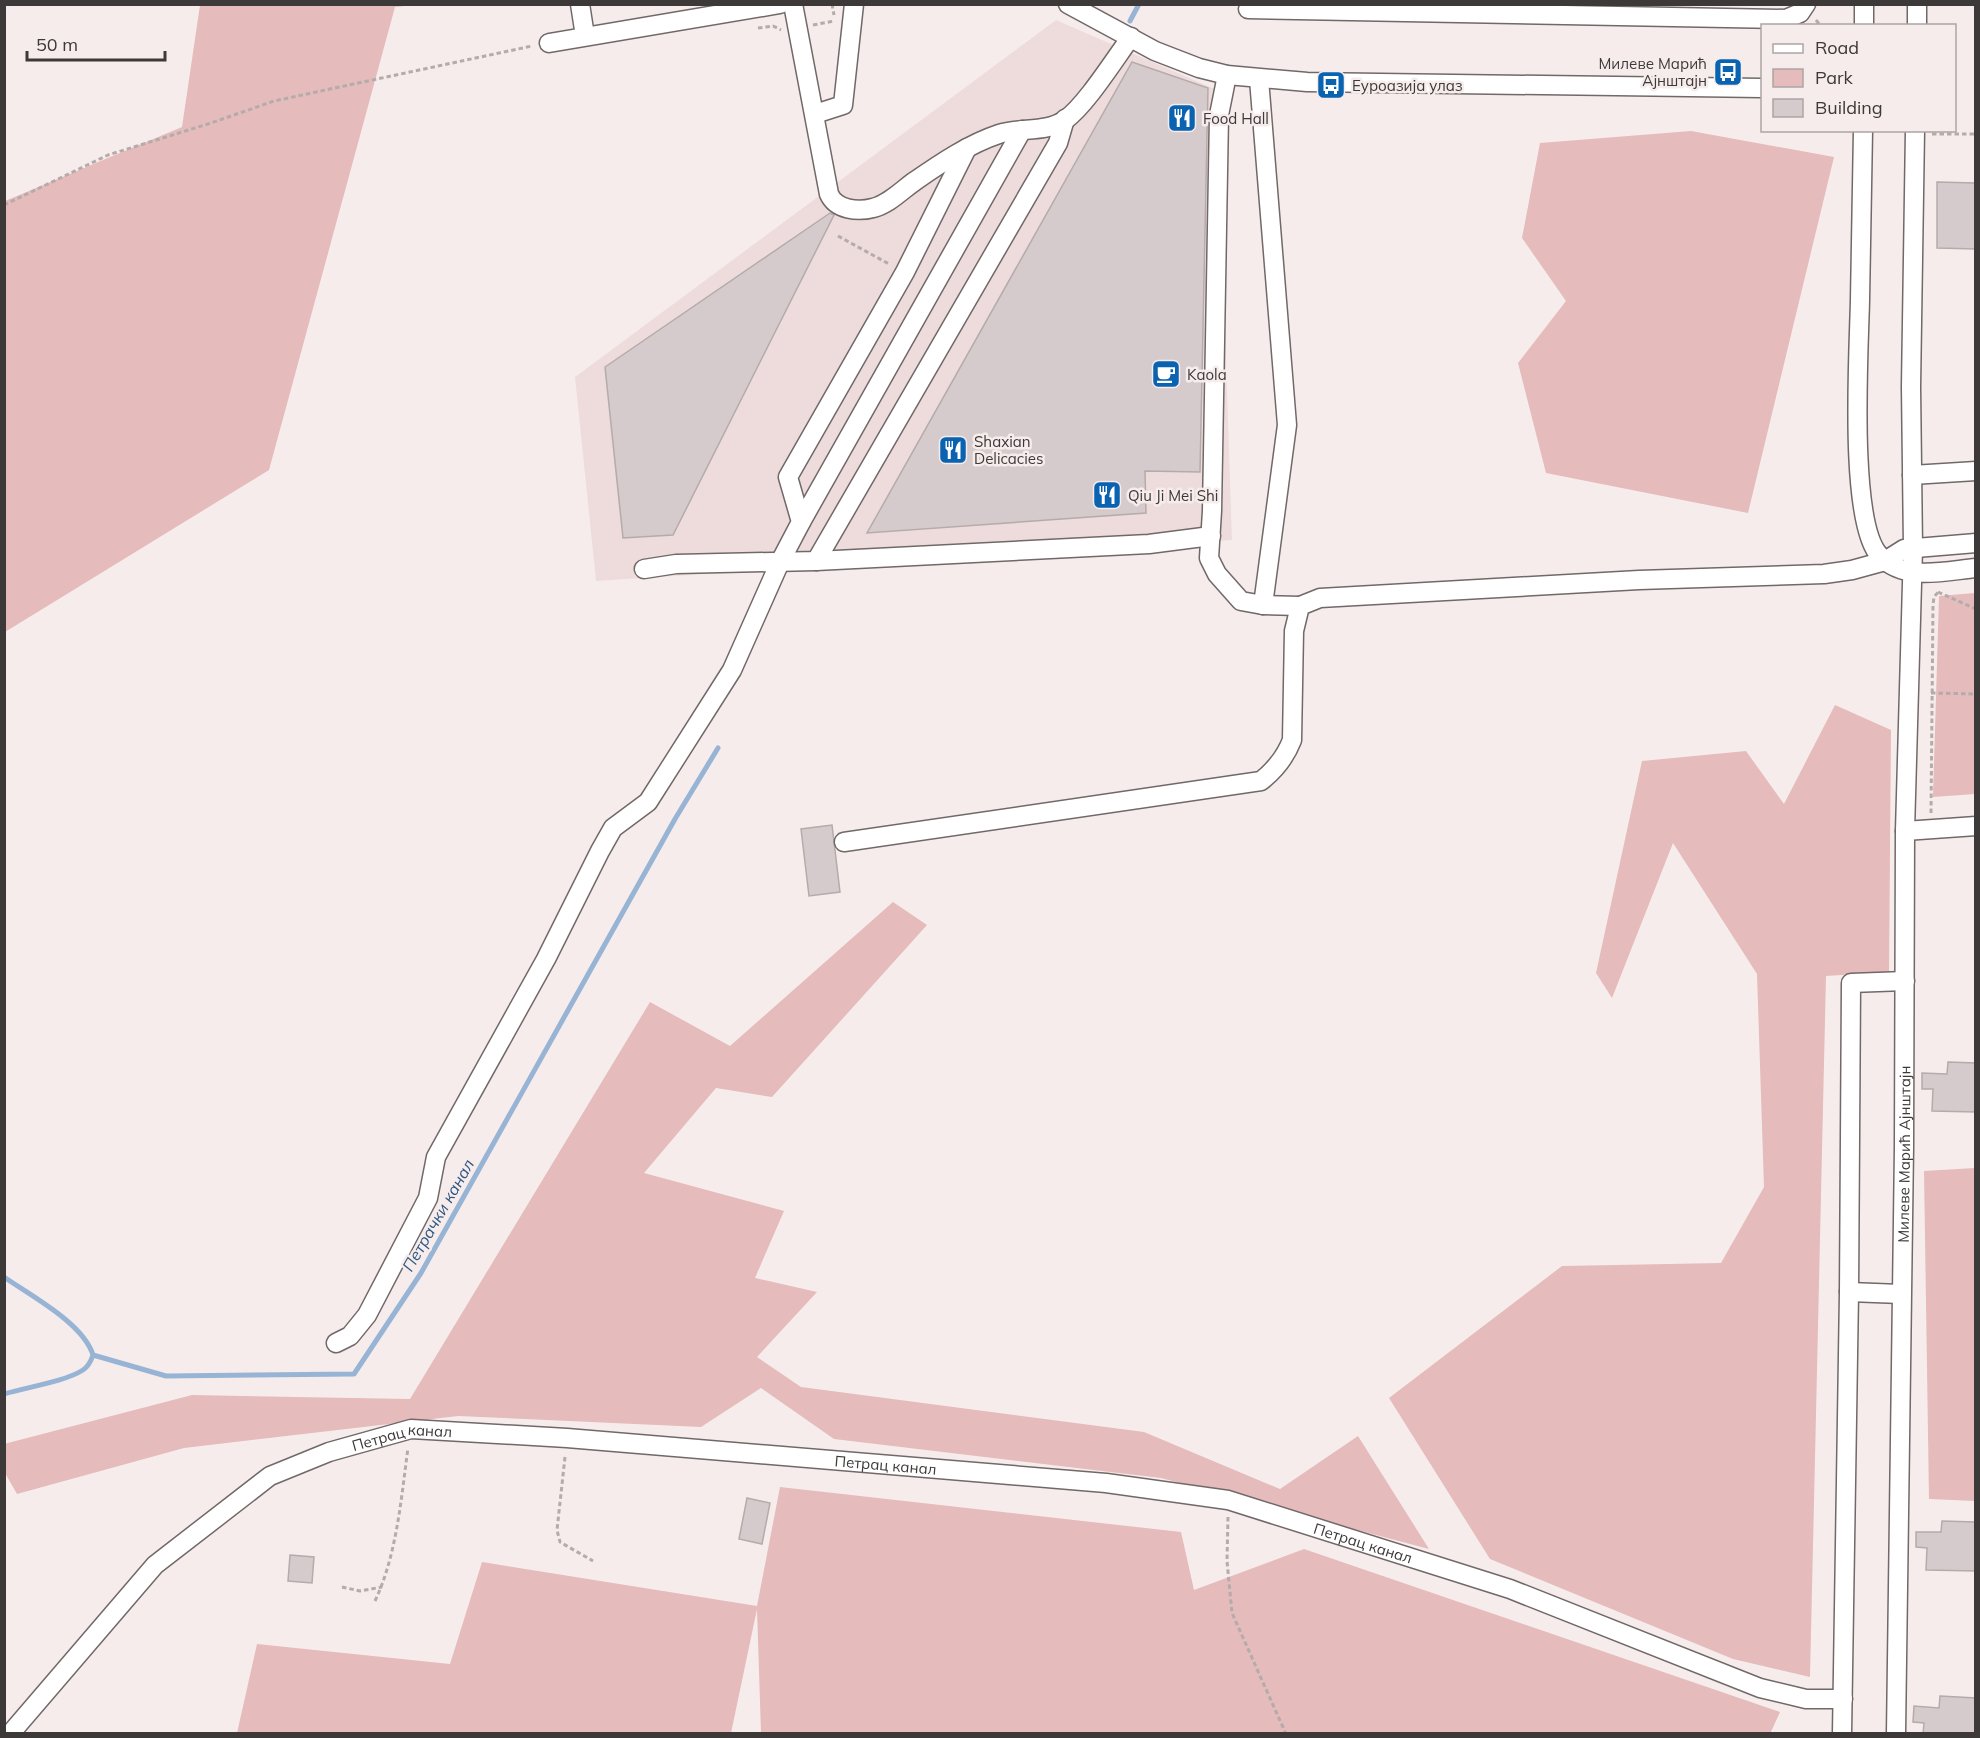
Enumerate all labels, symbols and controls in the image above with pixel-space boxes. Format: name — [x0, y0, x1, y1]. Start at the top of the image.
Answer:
scale bar — [27, 24, 165, 62]
legend — [1761, 24, 1956, 132]
text: 50 m — [36, 33, 78, 56]
text: Road — [1815, 36, 1859, 59]
place label: Милеве Марић Ајнштајн — [1598, 54, 1707, 90]
bus stop icon: Милеве Марић Ајнштајн — [1712, 56, 1744, 88]
text: Park — [1815, 66, 1854, 89]
bus stop icon: Еуроазија улаз — [1315, 69, 1347, 101]
place label: Еуроазија улаз — [1352, 76, 1463, 95]
text: Building — [1815, 96, 1883, 119]
restaurant icon: Food Hall — [1166, 102, 1198, 134]
place label: Food Hall — [1203, 109, 1269, 128]
cafe icon: Kaola — [1150, 358, 1182, 390]
place label: Kaola — [1187, 365, 1227, 384]
place label: Shaxian Delicacies — [974, 432, 1043, 468]
restaurant icon: Shaxian Delicacies — [937, 434, 969, 466]
restaurant icon: Qiu Ji Mei Shi — [1091, 479, 1123, 511]
place label: Qiu Ji Mei Shi — [1128, 486, 1218, 505]
street label: Милеве Марић Ајнштајн — [1893, 1065, 1914, 1243]
water label: Петрачки канал — [398, 1155, 478, 1275]
street label: Петрац канал — [350, 1419, 453, 1455]
street label: Петрац канал — [834, 1451, 937, 1478]
street label: Петрац канал — [1312, 1518, 1415, 1567]

